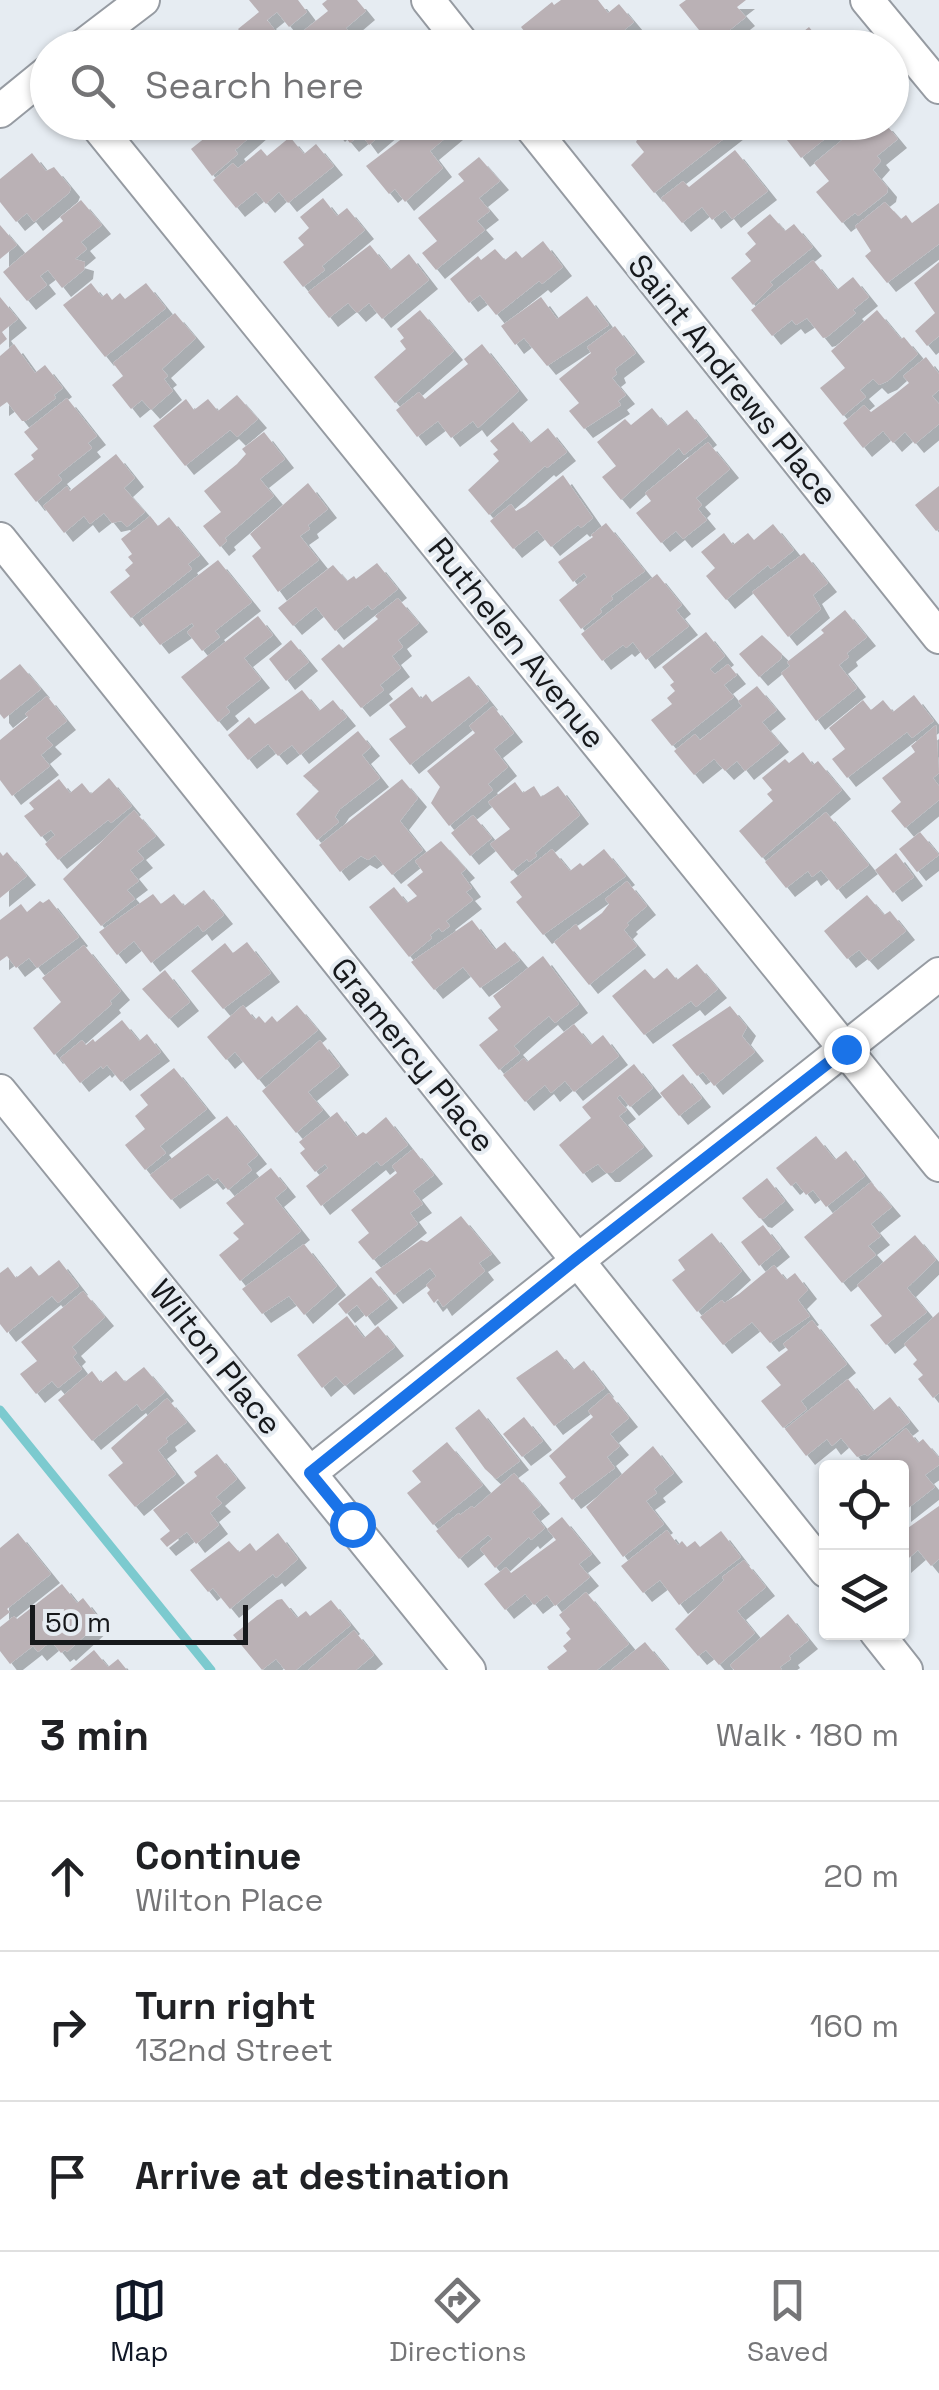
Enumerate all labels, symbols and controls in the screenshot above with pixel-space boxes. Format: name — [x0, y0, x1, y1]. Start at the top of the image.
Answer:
search box — [30, 30, 909, 140]
icon: search — [65, 58, 120, 113]
text: Search here — [145, 61, 364, 109]
street label: Saint Andrews Place — [619, 246, 847, 514]
street label: Ruthelen Avenue — [420, 529, 614, 757]
street label: Gramercy Place — [322, 950, 504, 1160]
route end — [824, 1027, 870, 1073]
street label: Wilton Place — [141, 1271, 291, 1443]
map controls — [819, 1460, 909, 1640]
button: locate — [819, 1460, 909, 1550]
route start — [330, 1502, 376, 1548]
button: layers — [819, 1550, 909, 1640]
scale bar — [30, 1600, 248, 1644]
text: 50 m — [45, 1604, 111, 1640]
text: 3 min — [40, 1709, 149, 1762]
text: Walk · 180 m — [716, 1715, 899, 1755]
text: Continue — [135, 1832, 301, 1880]
icon: ahead — [40, 1849, 95, 1904]
text: 20 m — [823, 1856, 899, 1896]
text: Wilton Place — [135, 1880, 324, 1920]
text: Turn right — [135, 1982, 316, 2030]
icon: right — [40, 1999, 95, 2054]
text: 160 m — [810, 2006, 899, 2046]
text: 132nd Street — [135, 2030, 333, 2070]
icon: arrive — [40, 2149, 95, 2204]
text: Arrive at destination — [135, 2152, 510, 2200]
tab: Map — [110, 2273, 169, 2369]
tab: Directions — [389, 2273, 526, 2369]
tab: Saved — [747, 2273, 829, 2369]

